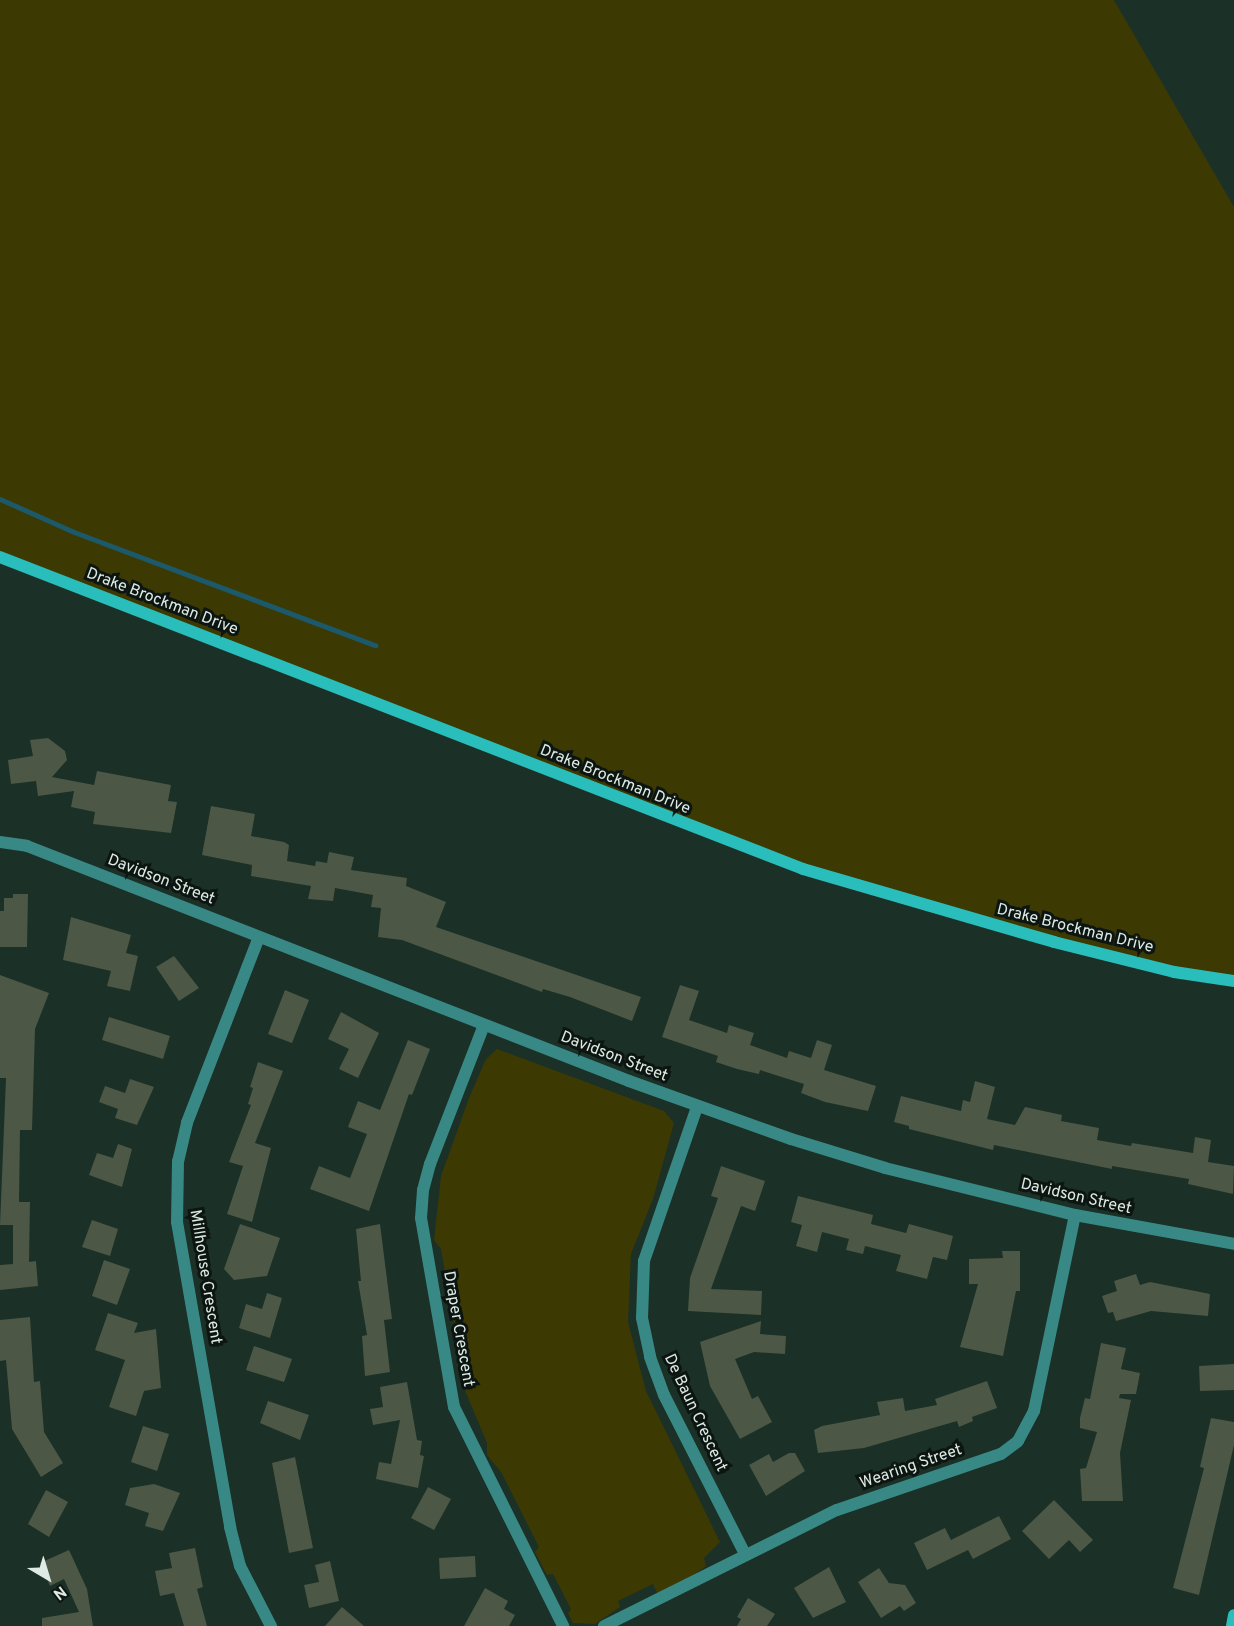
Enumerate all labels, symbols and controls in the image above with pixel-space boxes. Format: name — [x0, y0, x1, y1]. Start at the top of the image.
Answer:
street label: Drake Brockman Drive — [84, 564, 240, 640]
street label: Drake Brockman Drive — [537, 741, 693, 819]
street label: Davidson Street — [105, 851, 217, 909]
street label: Drake Brockman Drive — [995, 900, 1155, 958]
street label: Davidson Street — [558, 1028, 670, 1086]
street label: Davidson Street — [1019, 1175, 1133, 1219]
street label: Millhouse Crescent — [185, 1208, 225, 1346]
street label: Draper Crescent — [438, 1270, 478, 1388]
street label: De Baun Crescent — [659, 1351, 731, 1475]
street label: Wearing Street — [858, 1441, 964, 1493]
north arrow — [18, 1548, 78, 1608]
text: N — [48, 1581, 70, 1604]

